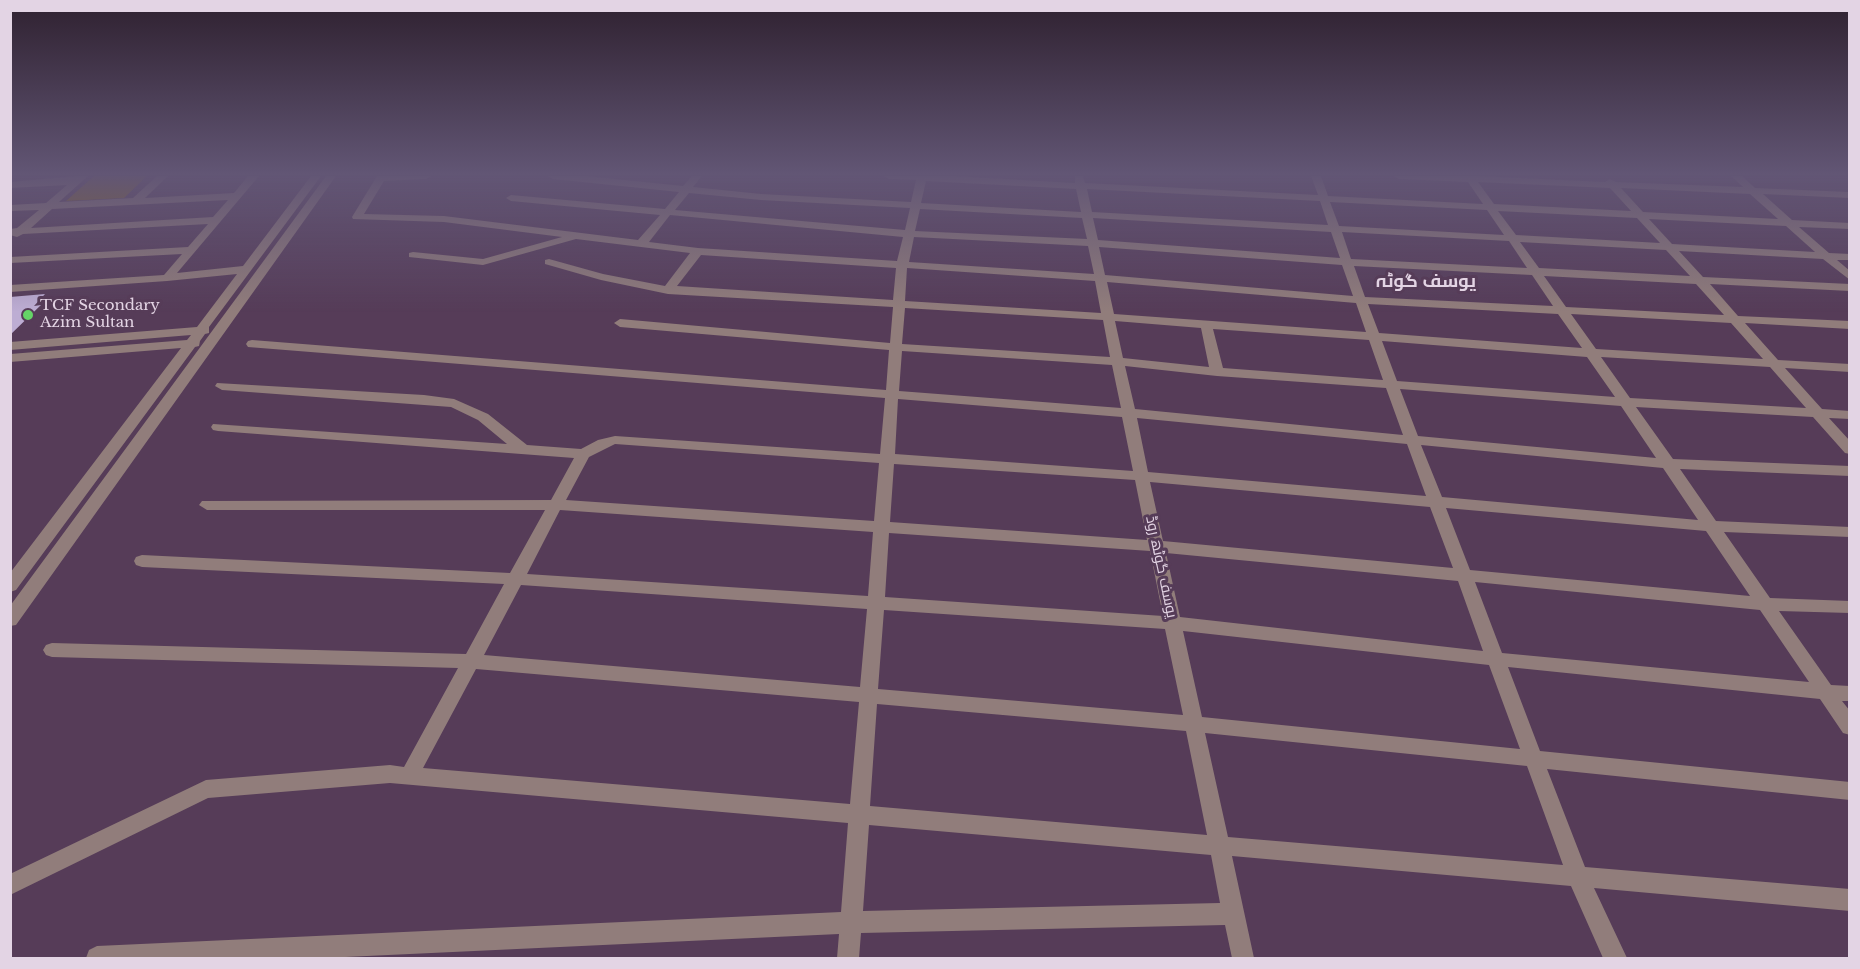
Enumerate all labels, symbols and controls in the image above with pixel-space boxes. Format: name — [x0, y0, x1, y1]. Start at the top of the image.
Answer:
district label: یوسف گوٹہ — [1376, 271, 1476, 293]
place label: TCF Secondary Azim Sultan — [40, 297, 160, 332]
marker: TCF Secondary Azim Sultan — [21, 308, 35, 322]
street label: یوسف گوٹھ روڈ — [1141, 514, 1181, 620]

